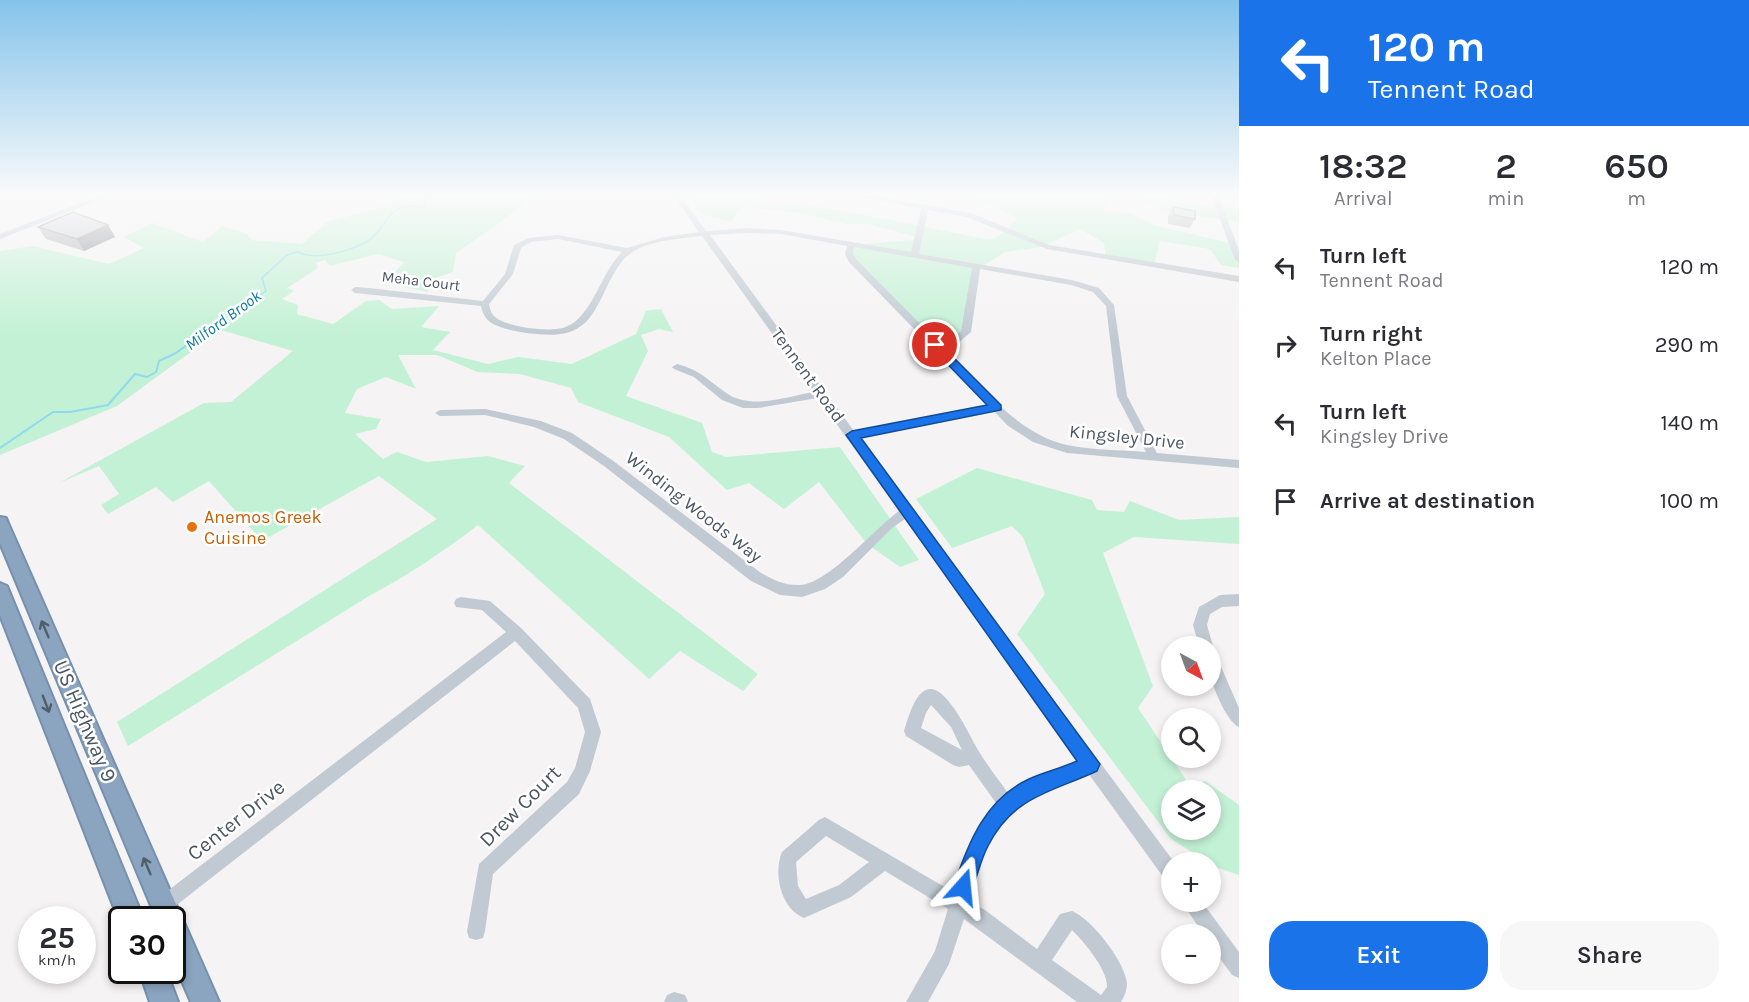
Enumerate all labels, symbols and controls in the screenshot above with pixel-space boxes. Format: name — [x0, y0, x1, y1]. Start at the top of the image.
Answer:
text: 120 m — [1368, 22, 1485, 72]
icon: left — [1269, 24, 1347, 102]
text: Tennent Road — [1368, 73, 1535, 105]
text: 18:32 — [1319, 145, 1408, 187]
text: 2 — [1495, 145, 1517, 187]
text: 650 — [1604, 145, 1669, 187]
text: Arrival — [1334, 187, 1393, 210]
text: min — [1488, 187, 1524, 210]
text: m — [1627, 187, 1646, 210]
text: Turn left — [1320, 243, 1407, 269]
icon: left — [1269, 251, 1302, 284]
text: 120 m — [1660, 254, 1719, 280]
street label: Meha Court — [381, 267, 462, 295]
text: Tennent Road — [1320, 269, 1444, 292]
water label: Milford Brook — [181, 286, 265, 354]
pin — [909, 319, 960, 370]
text: Turn right — [1320, 321, 1423, 347]
street label: Tennent Road — [766, 324, 850, 426]
icon: arrive — [918, 328, 951, 361]
icon: right — [1269, 329, 1302, 362]
text: 290 m — [1655, 332, 1719, 358]
text: Kelton Place — [1320, 347, 1432, 370]
text: Turn left — [1320, 399, 1407, 425]
icon: left — [1269, 407, 1302, 440]
text: 140 m — [1661, 410, 1719, 436]
street label: Kingsley Drive — [1068, 420, 1186, 454]
text: Kingsley Drive — [1320, 425, 1449, 448]
street label: Winding Woods Way — [621, 447, 767, 567]
icon: arrive — [1269, 485, 1302, 518]
text: Arrive at destination — [1320, 488, 1535, 514]
text: 100 m — [1660, 488, 1719, 514]
place label: Anemos Greek Cuisine — [204, 506, 322, 549]
marker: Anemos Greek Cuisine — [185, 520, 199, 534]
one-way arrow — [39, 620, 50, 638]
north arrow — [1161, 636, 1221, 696]
map controls — [1161, 636, 1221, 984]
street label: US Highway 9 — [49, 657, 121, 785]
one-way arrow — [41, 694, 52, 713]
button: search — [1161, 708, 1221, 768]
street label: Drew Court — [474, 760, 566, 852]
street label: Center Drive — [183, 775, 289, 865]
button: layers — [1161, 780, 1221, 840]
button: + — [1161, 852, 1221, 912]
position arrow — [931, 855, 995, 919]
one-way arrow — [141, 857, 152, 875]
speed limit sign: 30 — [108, 906, 186, 984]
text: 25 — [39, 920, 75, 956]
button: Exit — [1269, 921, 1488, 990]
button: Share — [1500, 921, 1719, 990]
button: − — [1161, 924, 1221, 984]
text: km/h — [38, 951, 76, 969]

